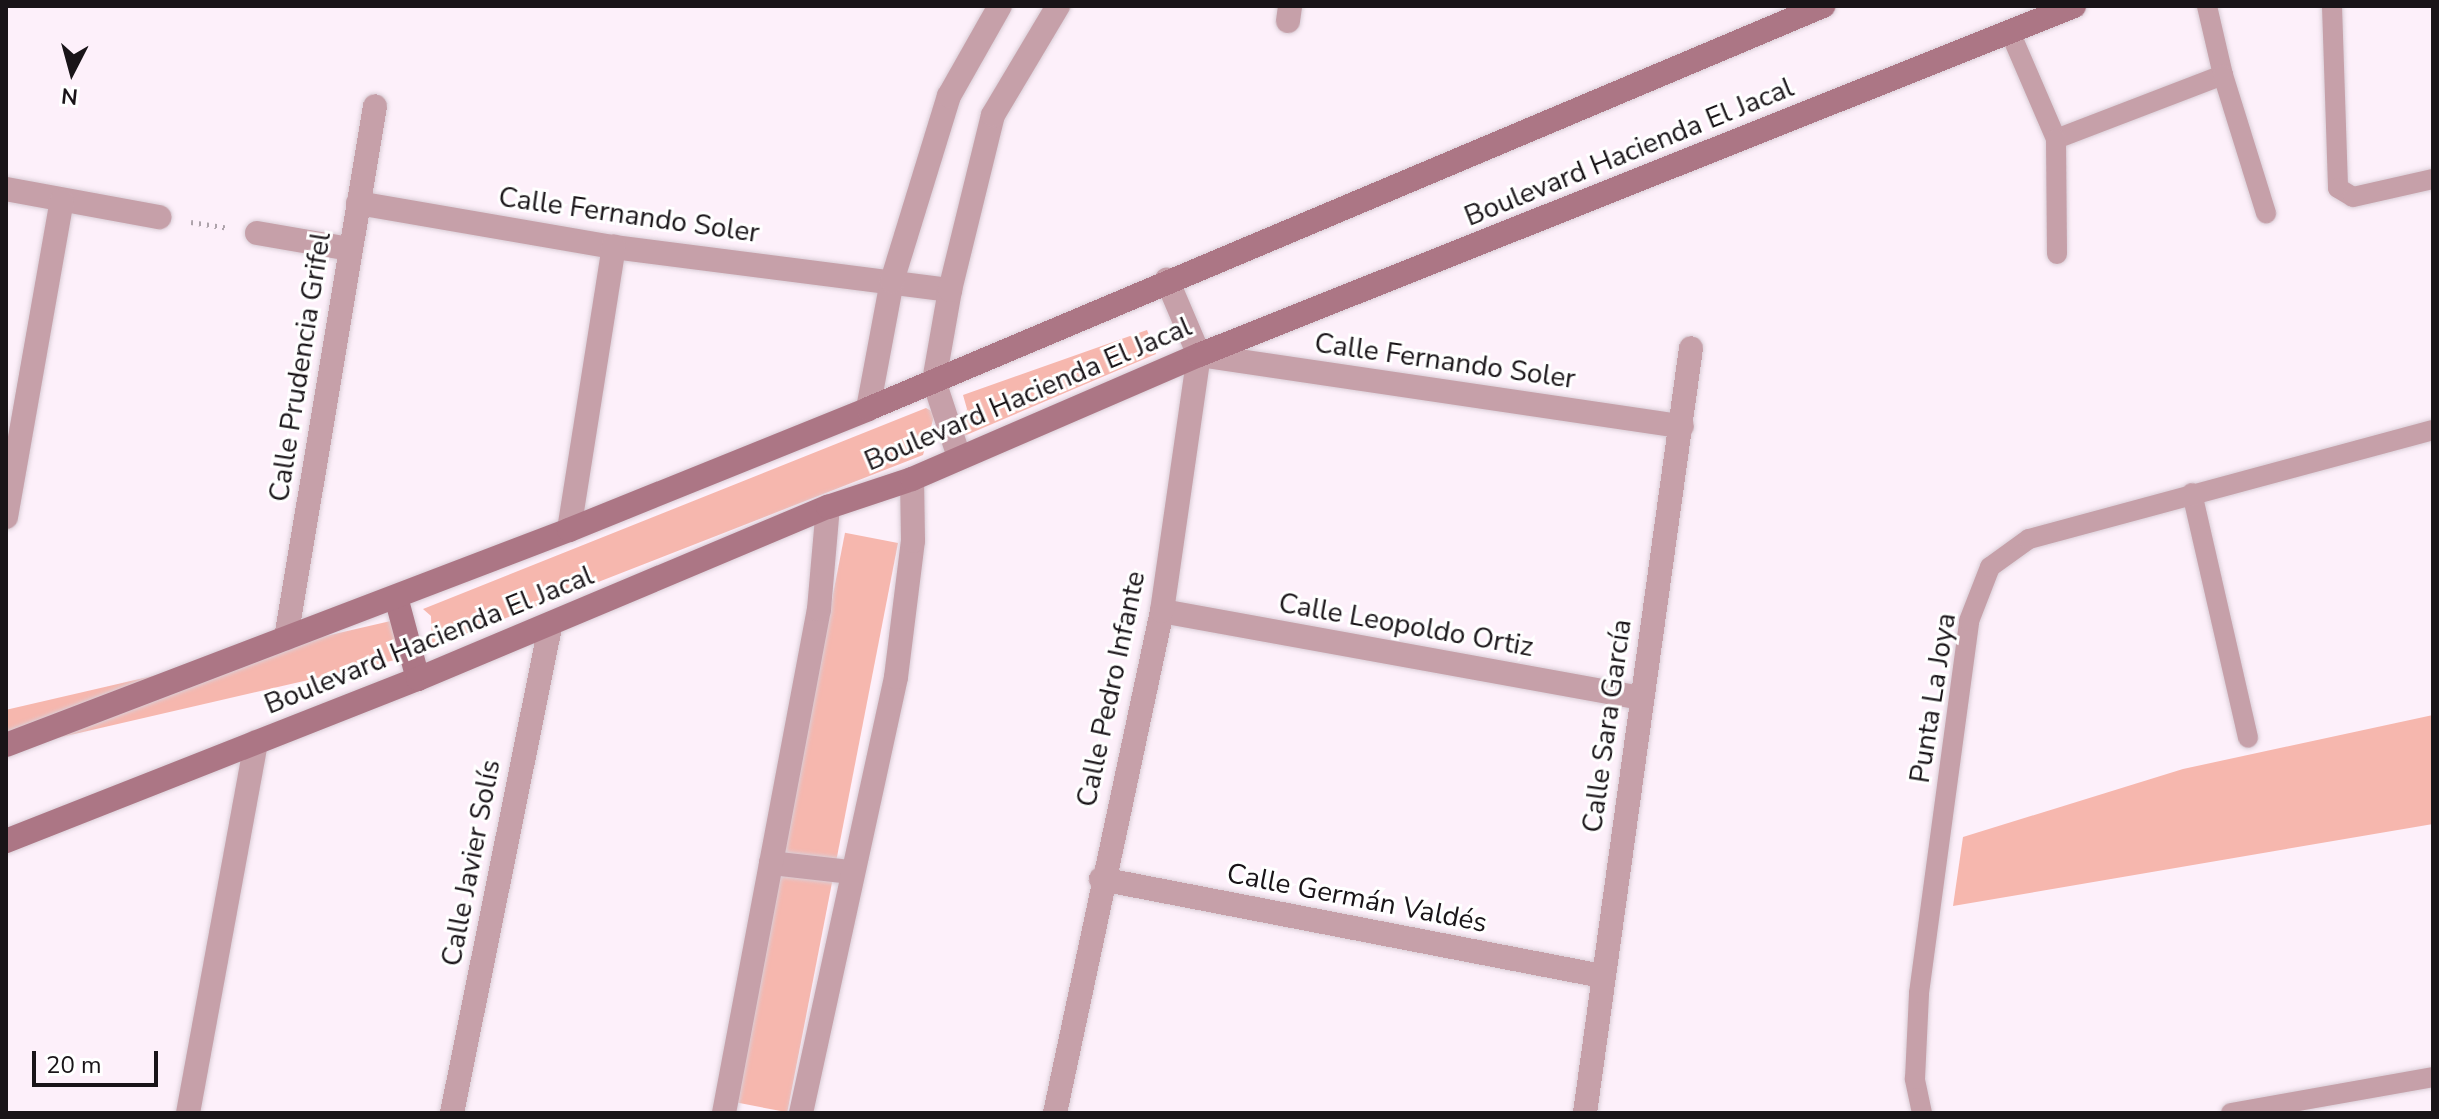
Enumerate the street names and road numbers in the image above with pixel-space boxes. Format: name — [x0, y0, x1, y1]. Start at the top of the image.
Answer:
street label: Boulevard Hacienda El Jacal — [1460, 71, 1798, 233]
street label: Calle Fernando Soler — [496, 180, 762, 250]
street label: Calle Prudencia Grifel — [262, 230, 338, 504]
street label: Boulevard Hacienda El Jacal — [859, 310, 1197, 478]
street label: Calle Fernando Soler — [1312, 326, 1578, 396]
street label: Boulevard Hacienda El Jacal — [260, 559, 598, 721]
street label: Calle Pedro Infante — [1070, 568, 1152, 810]
street label: Calle Leopoldo Ortiz — [1276, 586, 1536, 664]
street label: Punta La Joya — [1903, 611, 1963, 785]
street label: Calle Sara García — [1575, 617, 1639, 835]
street label: Calle Javier Solís — [435, 757, 507, 969]
street label: Calle Germán Valdés — [1224, 856, 1490, 940]

